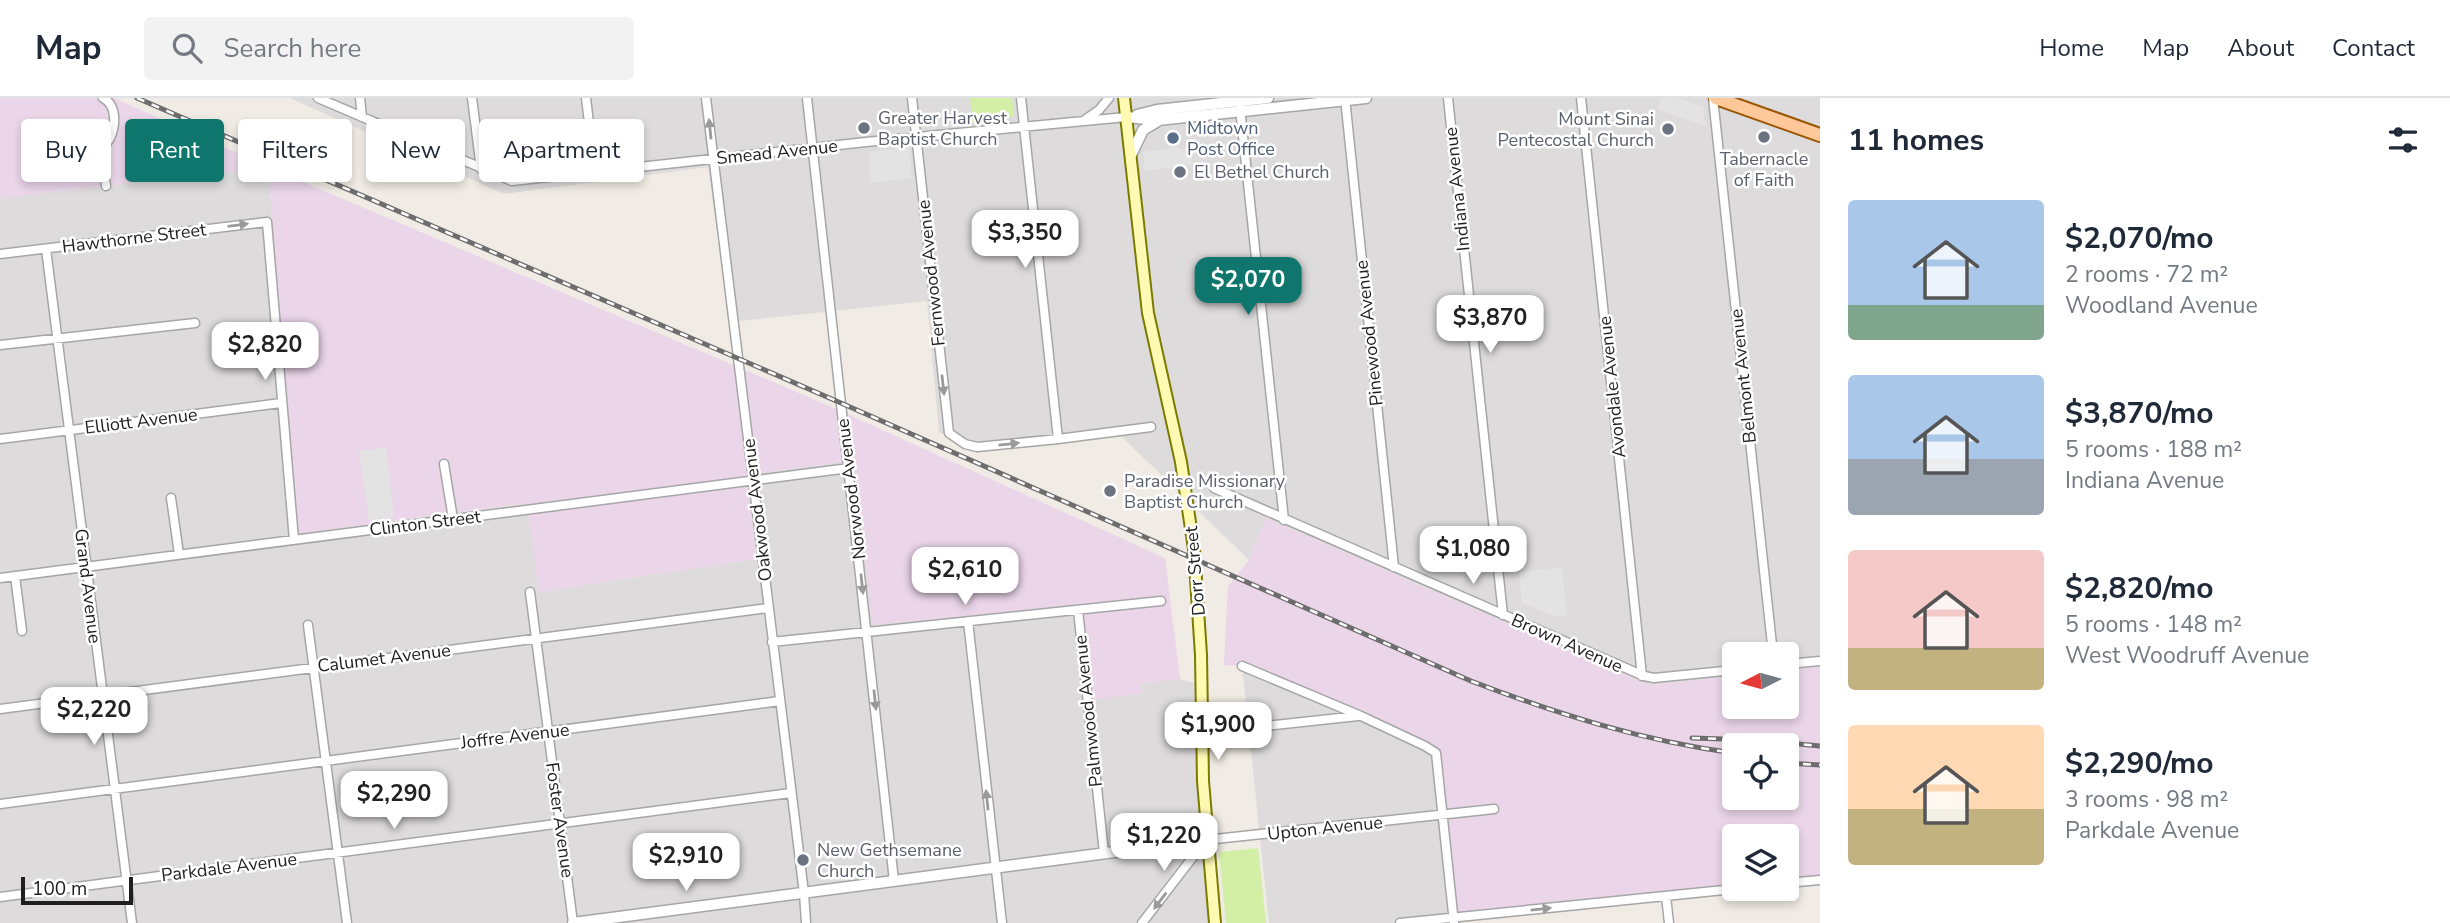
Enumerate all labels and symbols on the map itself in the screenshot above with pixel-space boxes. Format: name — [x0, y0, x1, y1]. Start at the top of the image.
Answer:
place label: Greater Harvest Baptist Church — [878, 106, 1008, 151]
place label: Mount Sinai Pentecostal Church — [1498, 107, 1654, 152]
place label: Midtown Post Office — [1187, 116, 1275, 161]
one-way arrow — [704, 117, 715, 139]
marker: Greater Harvest Baptist Church — [856, 120, 872, 136]
marker: Mount Sinai Pentecostal Church — [1660, 121, 1676, 137]
street label: Indiana Avenue — [1439, 126, 1475, 252]
marker: Tabernacle of Faith — [1756, 129, 1772, 145]
marker: Midtown Post Office — [1165, 130, 1181, 146]
street label: Smead Avenue — [715, 134, 839, 170]
place label: Tabernacle of Faith — [1720, 147, 1808, 192]
place label: El Bethel Church — [1194, 160, 1330, 184]
marker: El Bethel Church — [1172, 164, 1188, 180]
street label: Fernwood Avenue — [911, 199, 951, 347]
pin: $3,350 — [968, 211, 1082, 270]
street label: Hawthorne Street — [61, 217, 208, 259]
one-way arrow — [227, 220, 249, 231]
pin: $2,070 — [1191, 258, 1305, 317]
street label: Pinewood Avenue — [1349, 259, 1389, 407]
pin: $3,870 — [1433, 296, 1547, 355]
street label: Belmont Avenue — [1724, 308, 1762, 444]
street label: Avondale Avenue — [1593, 315, 1631, 459]
pin: $2,820 — [208, 322, 322, 382]
one-way arrow — [937, 374, 948, 396]
street label: Elliott Avenue — [83, 402, 199, 440]
street label: Norwood Avenue — [830, 417, 872, 561]
street label: Oakwood Avenue — [736, 437, 778, 583]
one-way arrow — [998, 438, 1020, 449]
place label: Paradise Missionary Baptist Church — [1124, 469, 1286, 514]
marker: Paradise Missionary Baptist Church — [1102, 483, 1118, 499]
street label: Clinton Street — [368, 504, 483, 542]
street label: Dorr Street — [1179, 524, 1211, 617]
pin: $1,080 — [1416, 526, 1530, 586]
street label: Grand Avenue — [69, 527, 107, 645]
pin: $2,610 — [908, 547, 1022, 607]
one-way arrow — [857, 573, 868, 595]
street label: Brown Avenue — [1507, 608, 1627, 678]
street label: Palmwood Avenue — [1068, 634, 1108, 788]
street label: Calumet Avenue — [316, 638, 452, 678]
north arrow — [1722, 642, 1799, 719]
pin: $2,220 — [37, 688, 151, 747]
one-way arrow — [869, 689, 880, 711]
pin: $1,900 — [1161, 702, 1275, 762]
street label: Joffre Avenue — [458, 717, 571, 755]
street label: Foster Avenue — [540, 761, 580, 879]
pin: $2,290 — [337, 772, 451, 831]
one-way arrow — [982, 789, 993, 811]
street label: Upton Avenue — [1266, 810, 1384, 846]
pin: $1,220 — [1107, 814, 1221, 873]
pin: $2,910 — [629, 834, 743, 893]
place label: New Gethsemane Church — [817, 838, 962, 883]
street label: Parkdale Avenue — [160, 847, 298, 887]
marker: New Gethsemane Church — [795, 852, 811, 868]
scale bar — [21, 874, 133, 906]
one-way arrow — [1153, 892, 1167, 911]
one-way arrow — [1531, 903, 1553, 914]

